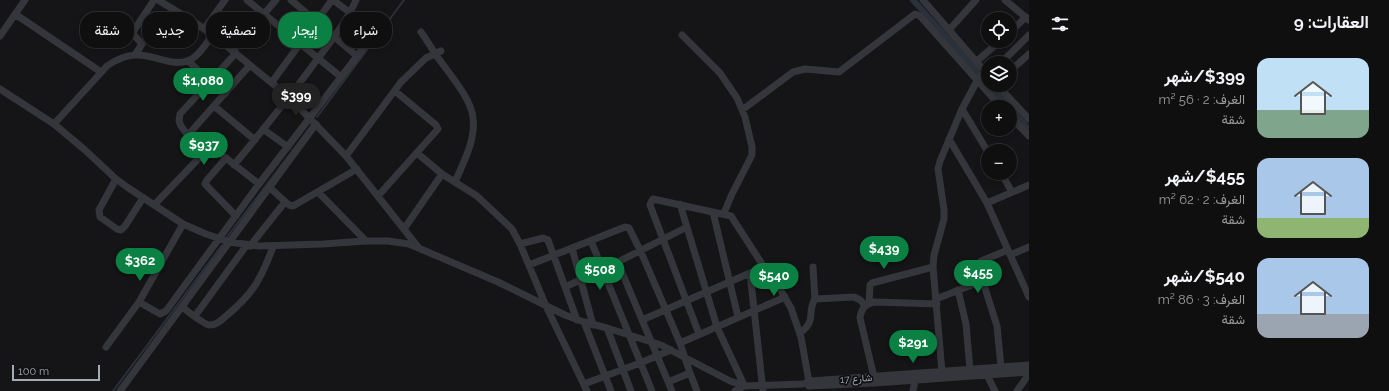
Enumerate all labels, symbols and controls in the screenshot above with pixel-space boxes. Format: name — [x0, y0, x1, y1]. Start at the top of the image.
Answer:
chip: شقة — [80, 12, 134, 48]
chip: جديد — [142, 12, 198, 48]
chip: تصفية — [206, 12, 270, 48]
chip: إيجار — [278, 12, 332, 48]
chip: شراء — [340, 12, 392, 48]
map controls — [981, 12, 1017, 180]
button: locate — [981, 12, 1017, 48]
text: العقارات: 9 — [1294, 12, 1369, 32]
icon: filters — [1049, 13, 1071, 35]
button: layers — [981, 56, 1017, 92]
text: $399/شهر — [1164, 66, 1245, 86]
pin: $1,080 — [170, 68, 236, 102]
text: $1,080 — [182, 73, 224, 88]
icon: home — [1289, 74, 1337, 122]
pin: $399 — [272, 83, 320, 117]
text: $399 — [281, 88, 311, 103]
text: الغرف: 2 · 56 m² — [1159, 92, 1245, 107]
button: + — [981, 100, 1017, 136]
text: شقة — [1222, 112, 1245, 127]
pin: $937 — [180, 132, 228, 166]
text: $937 — [189, 137, 219, 152]
button: − — [981, 144, 1017, 180]
text: $455/شهر — [1165, 166, 1245, 186]
icon: home — [1289, 174, 1337, 222]
text: الغرف: 2 · 62 m² — [1159, 192, 1245, 207]
text: شقة — [1222, 212, 1245, 227]
pin: $439 — [860, 236, 908, 270]
text: $439 — [869, 241, 899, 256]
pin: $362 — [116, 248, 164, 282]
text: $362 — [125, 253, 155, 268]
pin: $508 — [576, 257, 624, 291]
pin: $455 — [954, 260, 1002, 294]
text: $508 — [584, 262, 616, 277]
pin: $540 — [750, 263, 798, 297]
text: $455 — [963, 265, 993, 280]
text: $540/شهر — [1164, 266, 1245, 286]
text: $540 — [759, 268, 789, 283]
icon: home — [1289, 274, 1337, 322]
text: الغرف: 3 · 86 m² — [1158, 292, 1245, 307]
text: شقة — [1222, 312, 1245, 327]
pin: $291 — [889, 330, 937, 364]
text: $291 — [898, 335, 928, 350]
scale bar — [12, 363, 100, 382]
text: 100 m — [18, 365, 49, 378]
street label: شارع 17 — [840, 372, 873, 386]

